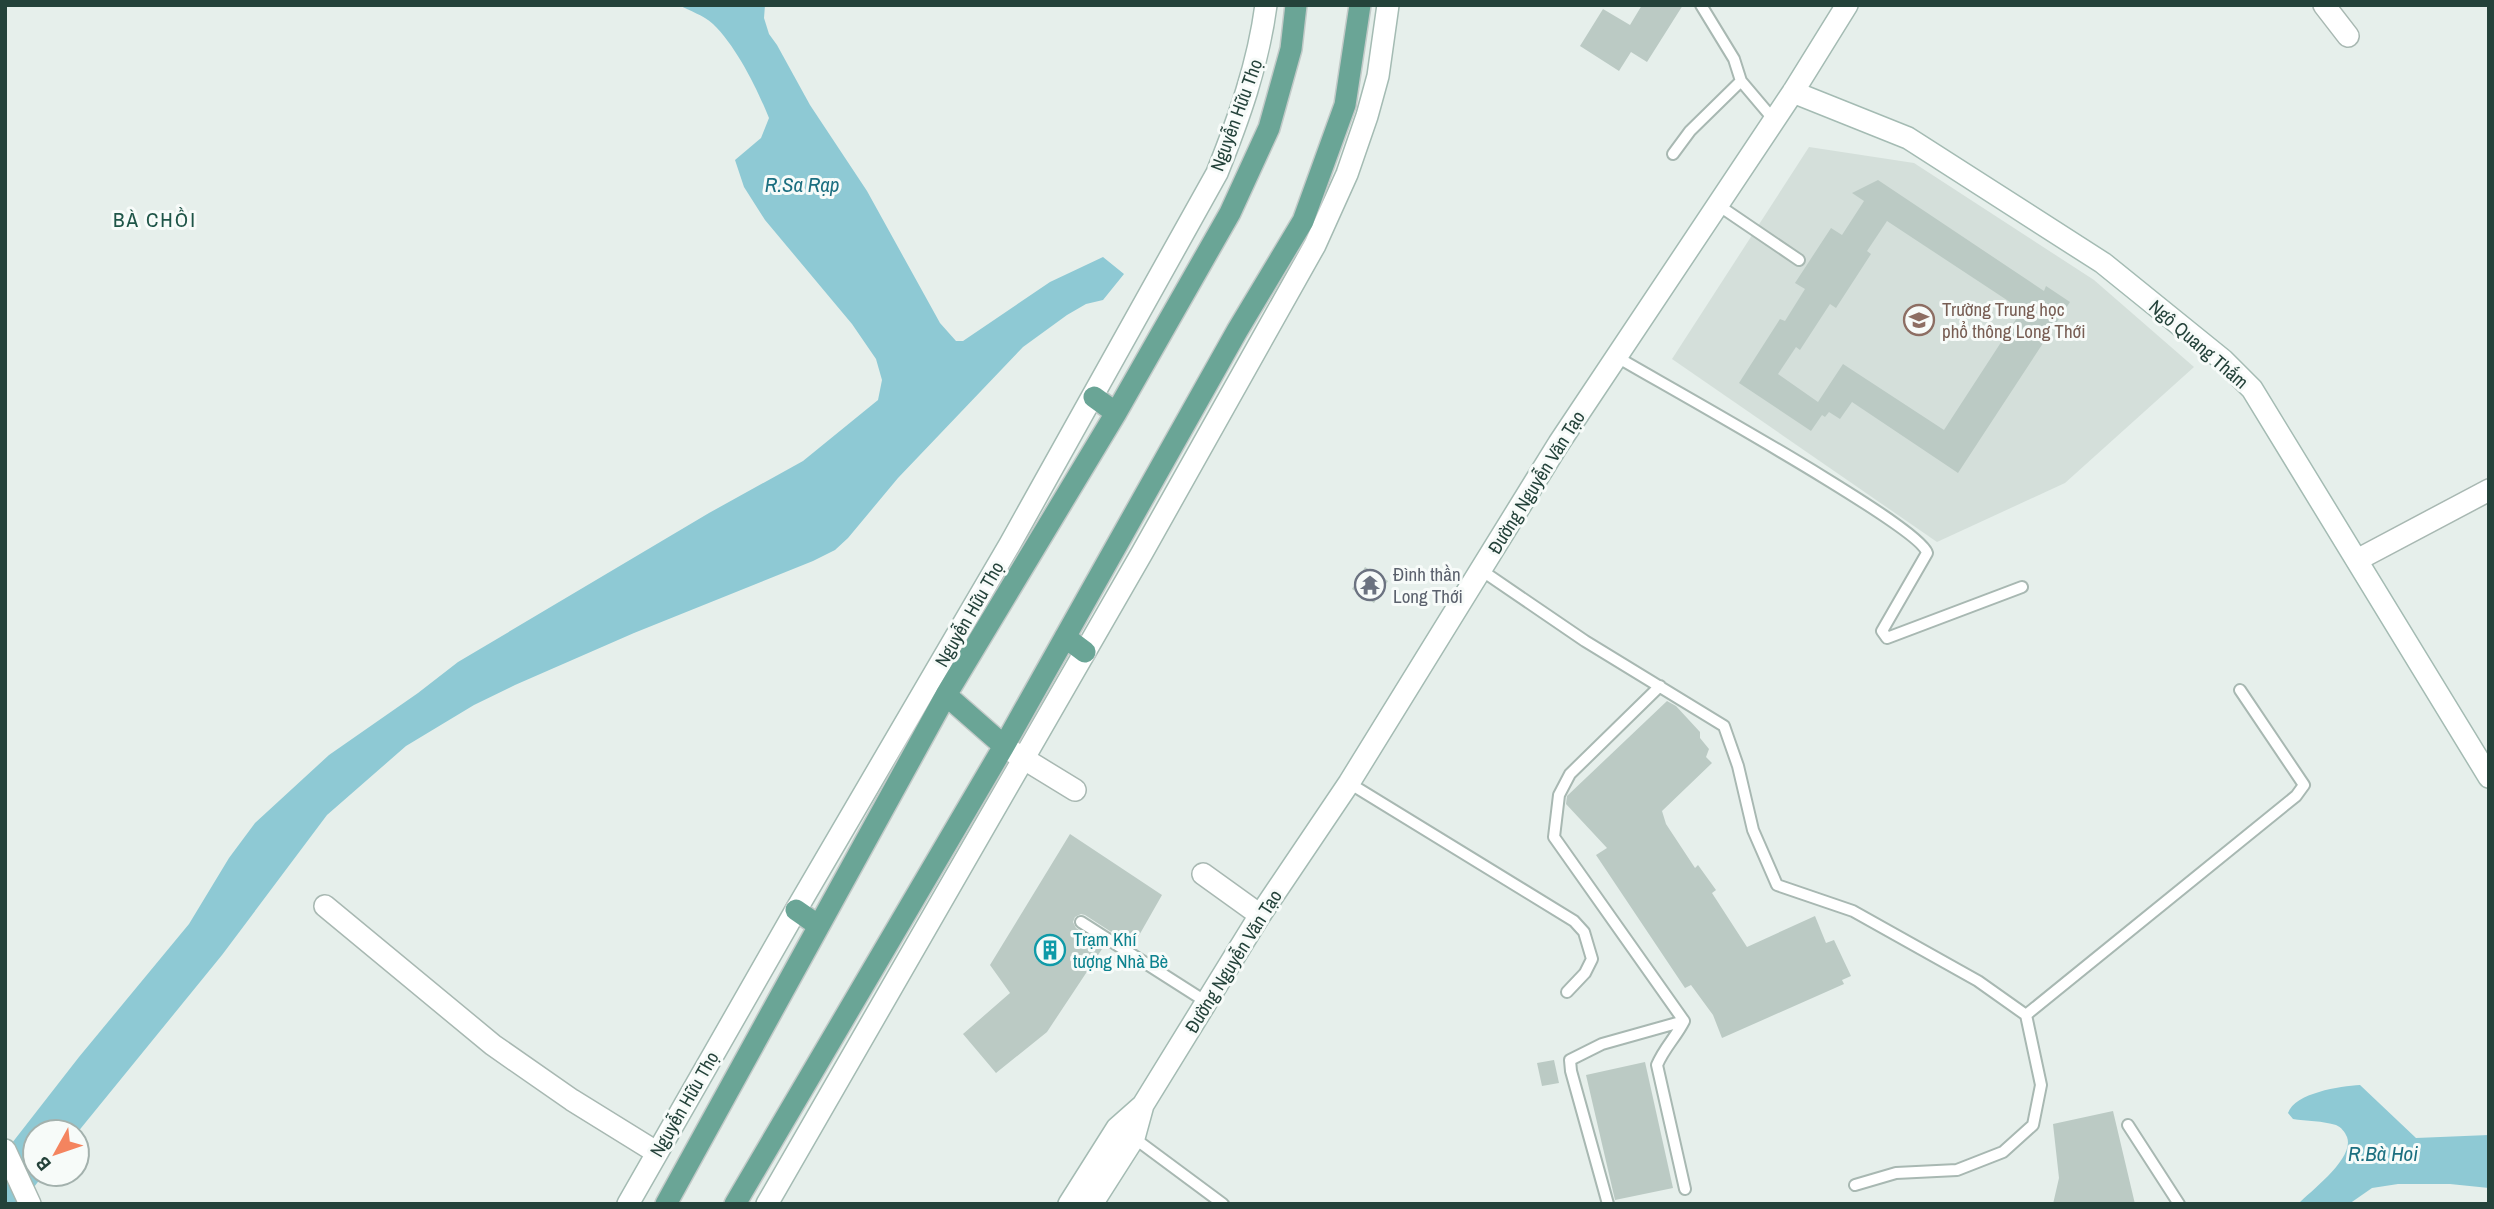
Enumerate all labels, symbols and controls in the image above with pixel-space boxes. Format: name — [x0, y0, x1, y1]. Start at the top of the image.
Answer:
street label: Nguyễn Hữu Thọ — [1204, 55, 1268, 175]
water label: R.Sa Rạp — [765, 170, 839, 199]
district label: BÀ CHỒI — [113, 205, 197, 234]
street label: Ngô Quang Thắm — [2144, 294, 2254, 394]
place label: Trường Trung học phổ thông Long Thới — [1942, 296, 2086, 344]
school or university icon: Trường Trung học phổ thông Long Thới — [1902, 303, 1936, 337]
street label: Đường Nguyễn Văn Tạo — [1481, 405, 1591, 559]
street label: Nguyễn Hữu Thọ — [928, 557, 1010, 671]
place label: Đình thần Long Thới — [1393, 561, 1463, 609]
temple icon: Đình thần Long Thới — [1353, 568, 1387, 602]
street label: Đường Nguyễn Văn Tạo — [1178, 884, 1288, 1038]
place label: Trạm Khí tượng Nhà Bè — [1073, 926, 1168, 974]
building icon: Trạm Khí tượng Nhà Bè — [1033, 933, 1067, 967]
street label: Nguyễn Hữu Thọ — [643, 1047, 725, 1161]
north arrow — [21, 1118, 91, 1188]
water label: R.Bà Hoi — [2348, 1139, 2418, 1168]
text: B — [29, 1151, 57, 1177]

